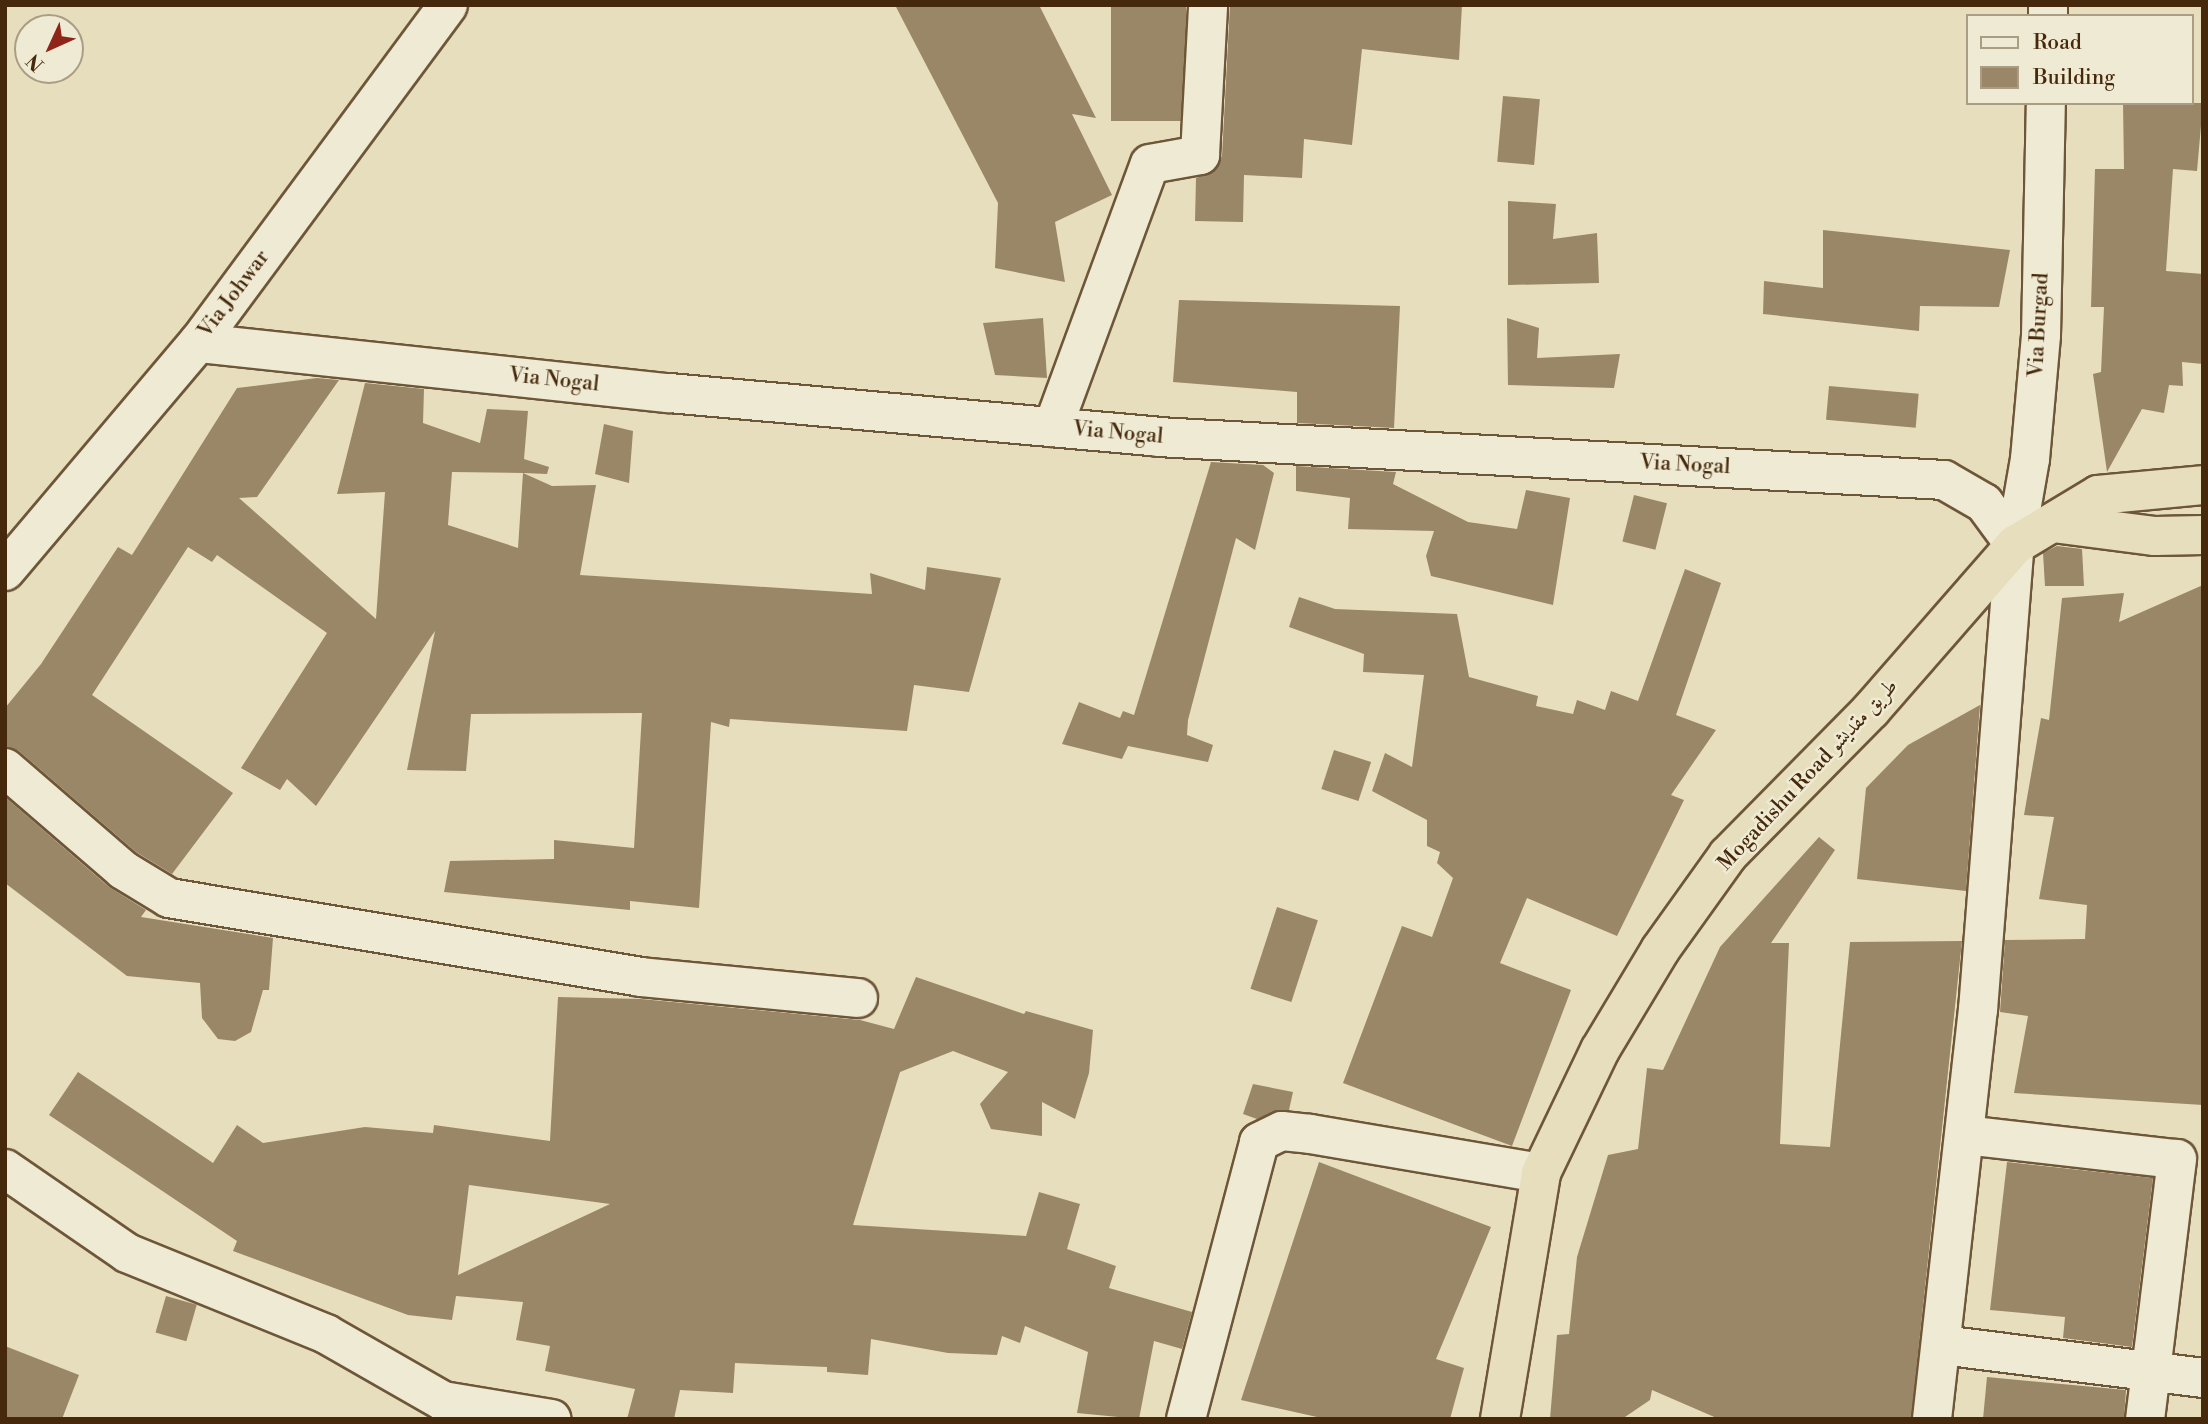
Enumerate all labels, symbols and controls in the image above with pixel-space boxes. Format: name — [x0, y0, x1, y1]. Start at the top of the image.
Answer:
north arrow — [14, 14, 84, 84]
legend — [1966, 14, 2194, 105]
text: Road — [2033, 30, 2082, 56]
text: N — [22, 49, 49, 76]
text: Building — [2033, 65, 2115, 91]
street label: Via Johwar — [193, 245, 275, 343]
street label: Via Burgad — [2024, 272, 2054, 378]
street label: Via Nogal — [508, 363, 600, 397]
street label: Via Nogal — [1072, 417, 1164, 449]
street label: Via Nogal — [1639, 450, 1731, 480]
street label: Mogadishu Road طريق مقديشو — [1713, 674, 1903, 876]

